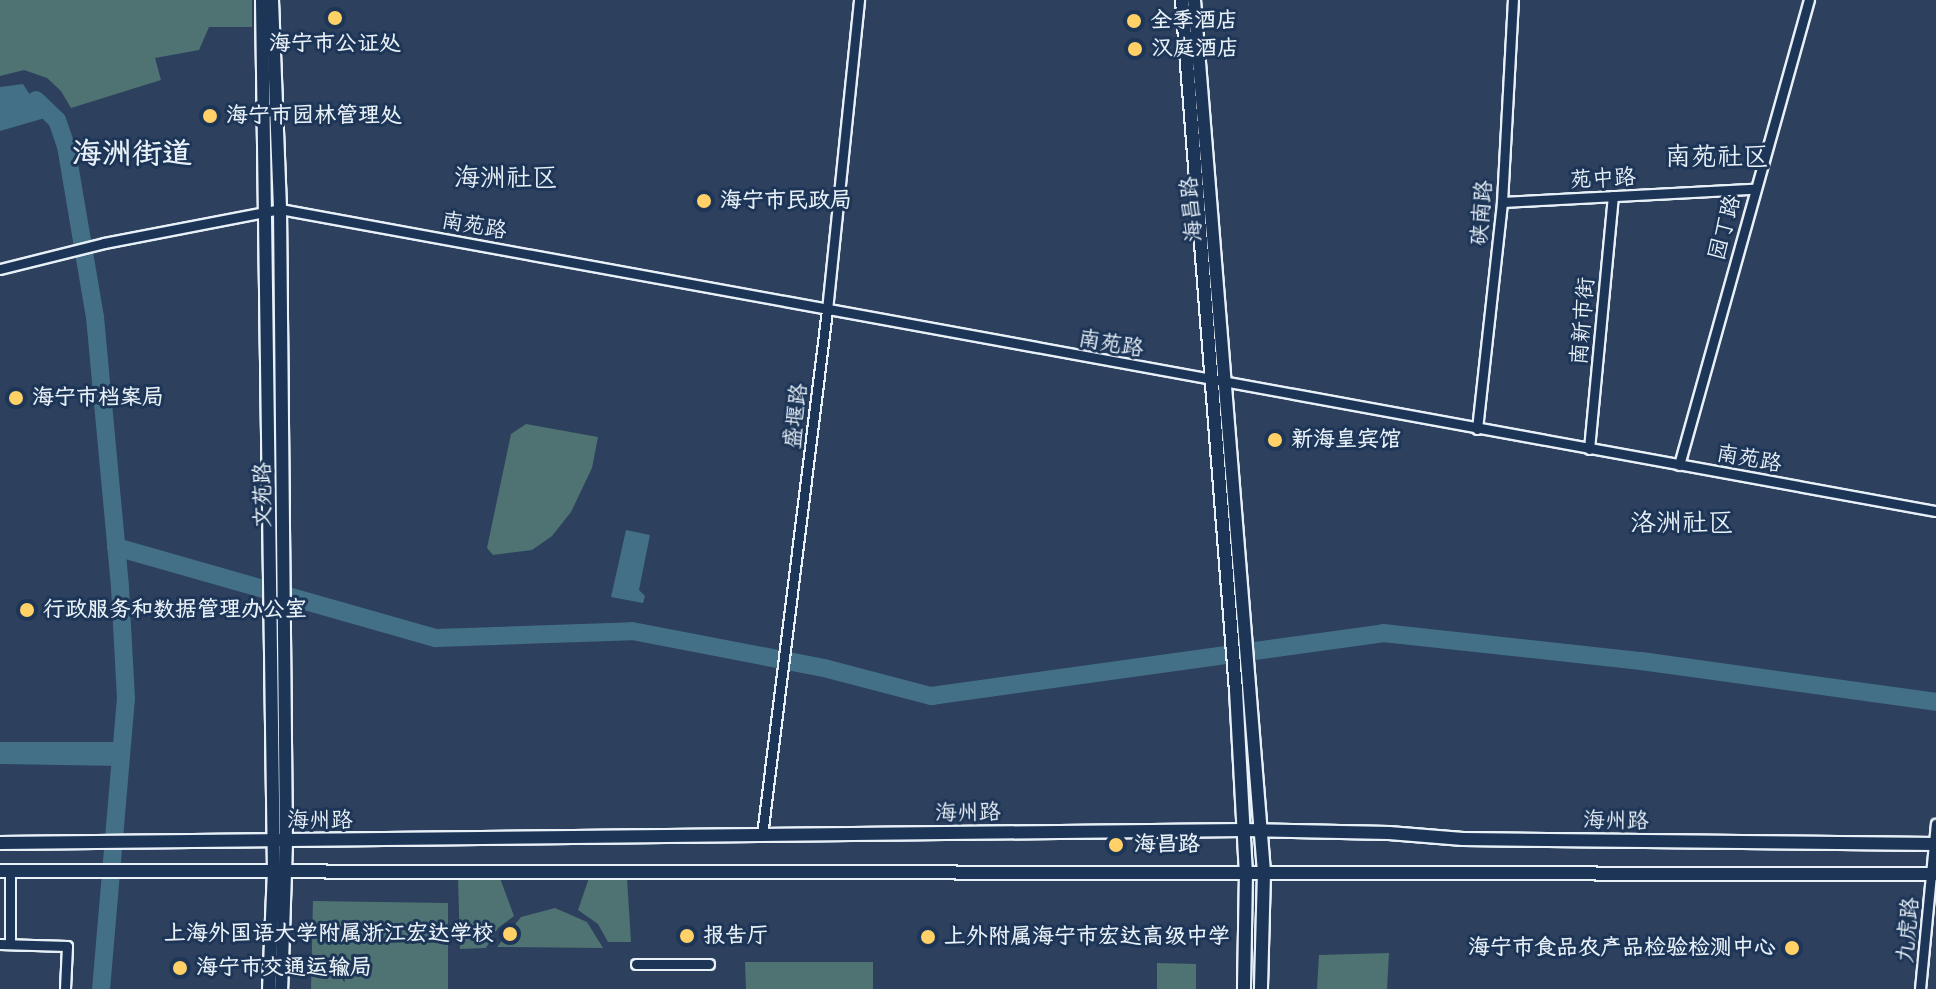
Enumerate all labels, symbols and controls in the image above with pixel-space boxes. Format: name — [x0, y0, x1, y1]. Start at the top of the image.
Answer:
place label: 全季酒店 — [1150, 8, 1238, 34]
marker: 海宁市公证处 — [326, 9, 344, 27]
marker: 全季酒店 — [1125, 12, 1143, 30]
place label: 海宁市公证处 — [269, 31, 401, 57]
place label: 汉庭酒店 — [1151, 36, 1239, 62]
marker: 汉庭酒店 — [1126, 40, 1144, 58]
place label: 海宁市园林管理处 — [226, 103, 402, 129]
marker: 海宁市园林管理处 — [201, 107, 219, 125]
district label: 海洲街道 — [72, 136, 192, 172]
district label: 南苑社区 — [1665, 142, 1769, 174]
district label: 海洲社区 — [454, 163, 558, 195]
street label: 苑中路 — [1569, 164, 1637, 194]
street label: 海昌路 — [1176, 175, 1208, 243]
street label: 硖南路 — [1466, 179, 1498, 247]
place label: 海宁市民政局 — [720, 188, 852, 214]
marker: 海宁市民政局 — [695, 192, 713, 210]
street label: 园丁路 — [1704, 193, 1746, 263]
street label: 南苑路 — [439, 207, 509, 245]
street label: 南新市街 — [1566, 276, 1600, 366]
street label: 南苑路 — [1076, 325, 1146, 363]
street label: 盛堰路 — [779, 382, 813, 450]
place label: 海宁市档案局 — [32, 385, 164, 411]
marker: 海宁市档案局 — [7, 389, 25, 407]
place label: 新海皇宾馆 — [1291, 427, 1401, 453]
marker: 新海皇宾馆 — [1266, 431, 1284, 449]
street label: 南苑路 — [1714, 440, 1784, 478]
street label: 文苑路 — [250, 462, 276, 528]
district label: 洛洲社区 — [1630, 508, 1734, 540]
place label: 行政服务和数据管理办公室 — [43, 597, 307, 623]
marker: 行政服务和数据管理办公室 — [18, 601, 36, 619]
street label: 海州路 — [935, 799, 1001, 827]
street label: 海州路 — [1583, 807, 1649, 835]
street label: 海州路 — [287, 808, 353, 834]
place label: 海昌路 — [1134, 832, 1200, 858]
marker: 海昌路 — [1105, 834, 1127, 856]
street label: 九虎路 — [1891, 896, 1925, 964]
place label: 上海外国语大学附属浙江宏达学校 — [164, 921, 494, 947]
place label: 报告厅 — [703, 923, 769, 949]
place label: 上外附属海宁市宏达高级中学 — [944, 924, 1230, 950]
marker: 上海外国语大学附属浙江宏达学校 — [501, 925, 519, 943]
marker: 报告厅 — [678, 927, 696, 945]
marker: 上外附属海宁市宏达高级中学 — [919, 928, 937, 946]
place label: 海宁市食品农产品检验检测中心 — [1468, 935, 1776, 961]
marker: 海宁市食品农产品检验检测中心 — [1783, 939, 1801, 957]
place label: 海宁市交通运输局 — [196, 955, 372, 981]
marker: 海宁市交通运输局 — [171, 959, 189, 977]

